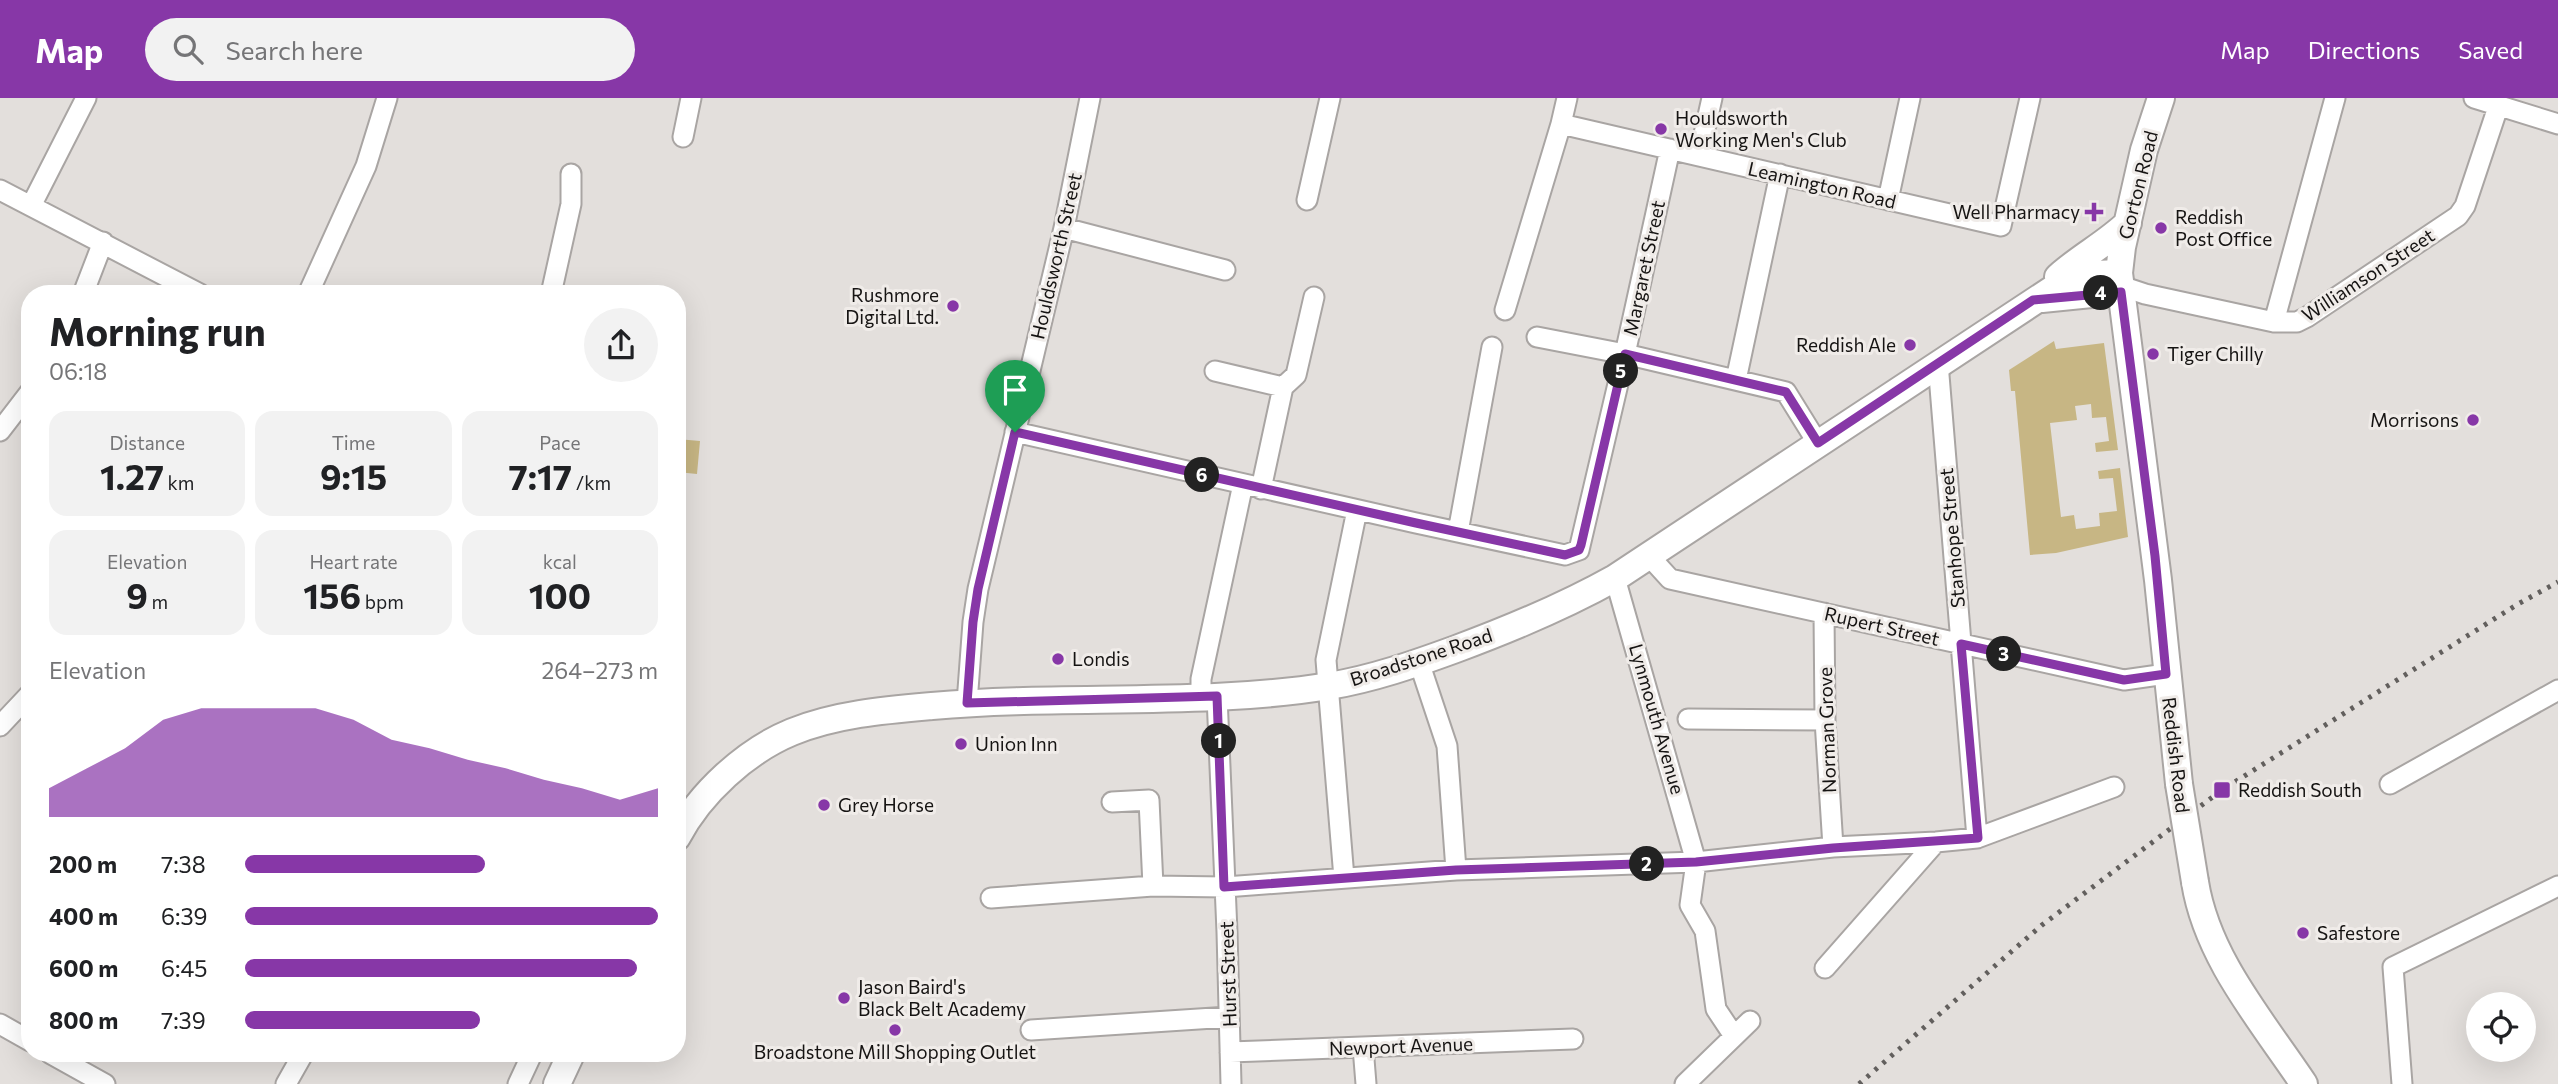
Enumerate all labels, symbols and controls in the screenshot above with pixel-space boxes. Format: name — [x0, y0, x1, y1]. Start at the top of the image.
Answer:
search box — [145, 18, 635, 81]
text: Map — [35, 29, 103, 70]
icon: search — [169, 30, 207, 68]
text: Search here — [225, 34, 363, 65]
text: Map — [2220, 35, 2270, 64]
text: Directions — [2308, 35, 2420, 64]
text: Saved — [2458, 35, 2523, 64]
place label: Houldsworth Working Men's Club — [1675, 106, 1847, 151]
marker: Houldsworth Working Men's Club — [1653, 121, 1669, 137]
street label: Gorton Road — [2113, 128, 2162, 241]
street label: Leamington Road — [1746, 156, 1898, 213]
street label: Houldsworth Street — [1025, 170, 1086, 341]
street label: Margaret Street — [1618, 198, 1669, 338]
place label: Well Pharmacy — [1953, 200, 2080, 223]
marker: Well Pharmacy — [2086, 204, 2102, 220]
place label: Reddish Post Office — [2175, 205, 2272, 250]
marker: Reddish Post Office — [2153, 220, 2169, 236]
street label: Williamson Street — [2297, 223, 2439, 326]
pin: 4 — [2084, 276, 2118, 310]
text: 4 — [2095, 281, 2106, 304]
place label: Rushmore Digital Ltd. — [845, 283, 939, 328]
marker: Rushmore Digital Ltd. — [945, 298, 961, 314]
text: Morning run — [49, 307, 266, 354]
button: share — [584, 308, 658, 382]
place label: Reddish Ale — [1796, 333, 1896, 356]
marker: Reddish Ale — [1902, 337, 1918, 353]
place label: Tiger Chilly — [2167, 342, 2264, 365]
marker: Tiger Chilly — [2145, 346, 2161, 362]
pin: 5 — [1604, 354, 1638, 388]
text: 06:18 — [49, 357, 107, 385]
text: 5 — [1615, 359, 1626, 382]
pin — [985, 360, 1045, 432]
icon: arrive — [996, 371, 1034, 409]
place label: Morrisons — [2370, 408, 2459, 431]
marker: Morrisons — [2465, 412, 2481, 428]
text: Distance — [109, 431, 185, 454]
text: Time — [332, 431, 375, 454]
text: Pace — [539, 431, 580, 454]
text: 1.27 — [100, 454, 164, 497]
text: 9:15 — [320, 454, 387, 497]
text: 7:17 — [509, 454, 572, 497]
pin: 6 — [1184, 458, 1220, 492]
text: 6 — [1196, 463, 1207, 486]
street label: Stanhope Street — [1934, 467, 1969, 609]
text: km — [164, 471, 194, 494]
text: /km — [572, 471, 611, 494]
text: Elevation — [107, 550, 187, 573]
text: Heart rate — [309, 550, 398, 573]
text: kcal — [543, 550, 577, 573]
text: 9 — [126, 573, 148, 616]
text: 156 — [303, 573, 361, 616]
text: 100 — [529, 573, 591, 616]
text: m — [148, 590, 168, 613]
text: bpm — [361, 590, 404, 613]
street label: Rupert Street — [1822, 601, 1942, 650]
street label: Broadstone Road — [1347, 623, 1495, 690]
pin: 3 — [1986, 636, 2022, 672]
street label: Lynmouth Avenue — [1625, 641, 1690, 797]
text: 3 — [1998, 642, 2009, 665]
place label: Londis — [1072, 647, 1130, 670]
marker: Londis — [1050, 651, 1066, 667]
text: Elevation — [49, 656, 146, 684]
text: 264–273 m — [542, 656, 658, 684]
street label: Norman Grove — [1813, 667, 1840, 793]
street label: Reddish Road — [2158, 696, 2195, 814]
pin: 1 — [1202, 724, 1236, 758]
text: 1 — [1214, 729, 1223, 752]
place label: Union Inn — [975, 732, 1058, 755]
marker: Union Inn — [953, 736, 969, 752]
place label: Reddish South — [2238, 778, 2362, 801]
marker: Reddish South — [2212, 780, 2232, 800]
place label: Grey Horse — [838, 793, 934, 816]
marker: Grey Horse — [816, 797, 832, 813]
pin: 2 — [1630, 846, 1664, 882]
text: 200 m — [49, 850, 117, 878]
text: 7:38 — [161, 850, 206, 878]
text: 2 — [1641, 852, 1652, 875]
text: 400 m — [49, 902, 118, 930]
text: 6:39 — [161, 902, 207, 930]
street label: Hurst Street — [1214, 921, 1241, 1027]
place label: Safestore — [2317, 921, 2400, 944]
marker: Safestore — [2295, 925, 2311, 941]
text: 600 m — [49, 954, 118, 982]
text: 6:45 — [161, 954, 207, 982]
place label: Jason Baird's Black Belt Academy — [858, 975, 1026, 1020]
marker: Jason Baird's Black Belt Academy — [836, 990, 852, 1006]
map controls — [2466, 992, 2536, 1062]
button: locate — [2466, 992, 2536, 1062]
text: 800 m — [49, 1006, 118, 1034]
text: 7:39 — [161, 1006, 206, 1034]
marker: Broadstone Mill Shopping Outlet — [887, 1022, 903, 1038]
street label: Newport Avenue — [1328, 1031, 1473, 1060]
place label: Broadstone Mill Shopping Outlet — [754, 1040, 1036, 1063]

